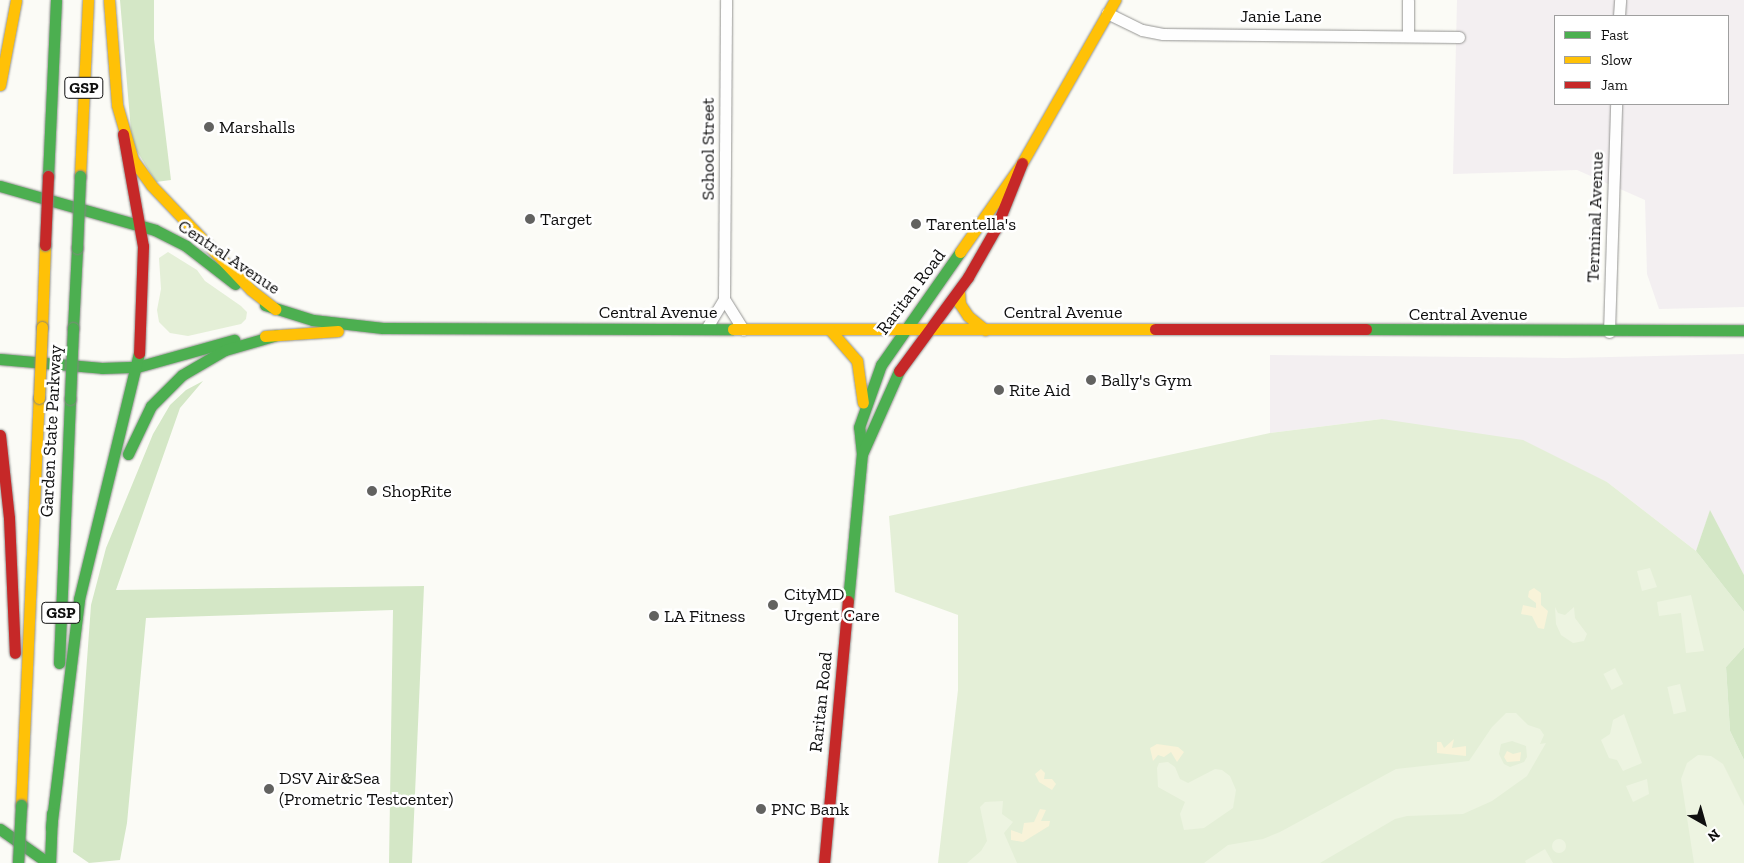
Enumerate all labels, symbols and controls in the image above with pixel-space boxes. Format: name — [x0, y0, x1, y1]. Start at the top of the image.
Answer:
street label: Janie Lane — [1240, 5, 1322, 27]
legend — [1554, 15, 1729, 105]
text: Fast — [1601, 26, 1629, 44]
text: Slow — [1601, 51, 1632, 69]
road number: GSP — [64, 75, 104, 102]
text: Jam — [1601, 76, 1628, 94]
street label: School Street — [697, 98, 719, 200]
place label: Marshalls — [219, 116, 295, 138]
marker: Marshalls — [203, 121, 215, 133]
street label: Terminal Avenue — [1582, 151, 1608, 283]
place label: Target — [540, 208, 592, 230]
marker: Target — [524, 213, 536, 225]
place label: Tarentella's — [926, 213, 1016, 235]
street label: Central Avenue — [174, 215, 284, 299]
marker: Tarentella's — [910, 218, 922, 230]
street label: Raritan Road — [872, 245, 950, 339]
street label: Central Avenue — [598, 301, 718, 323]
street label: Central Avenue — [1003, 301, 1123, 323]
street label: Central Avenue — [1408, 303, 1528, 325]
street label: Garden State Parkway — [36, 344, 66, 518]
place label: Bally's Gym — [1101, 369, 1192, 391]
marker: Bally's Gym — [1085, 374, 1097, 386]
place label: Rite Aid — [1009, 379, 1071, 401]
marker: Rite Aid — [993, 384, 1005, 396]
place label: ShopRite — [382, 480, 452, 502]
marker: ShopRite — [366, 485, 378, 497]
place label: CityMD Urgent Care — [784, 584, 880, 626]
marker: CityMD Urgent Care — [766, 598, 780, 612]
road number: GSP — [41, 600, 81, 626]
place label: LA Fitness — [664, 605, 746, 627]
marker: LA Fitness — [648, 610, 660, 622]
street label: Raritan Road — [805, 651, 837, 753]
place label: DSV Air&Sea (Prometric Testcenter) — [279, 768, 454, 811]
marker: DSV Air&Sea (Prometric Testcenter) — [263, 783, 275, 795]
place label: PNC Bank — [771, 798, 849, 820]
north arrow — [1679, 798, 1729, 848]
marker: PNC Bank — [755, 803, 767, 815]
text: N — [1704, 825, 1723, 845]

